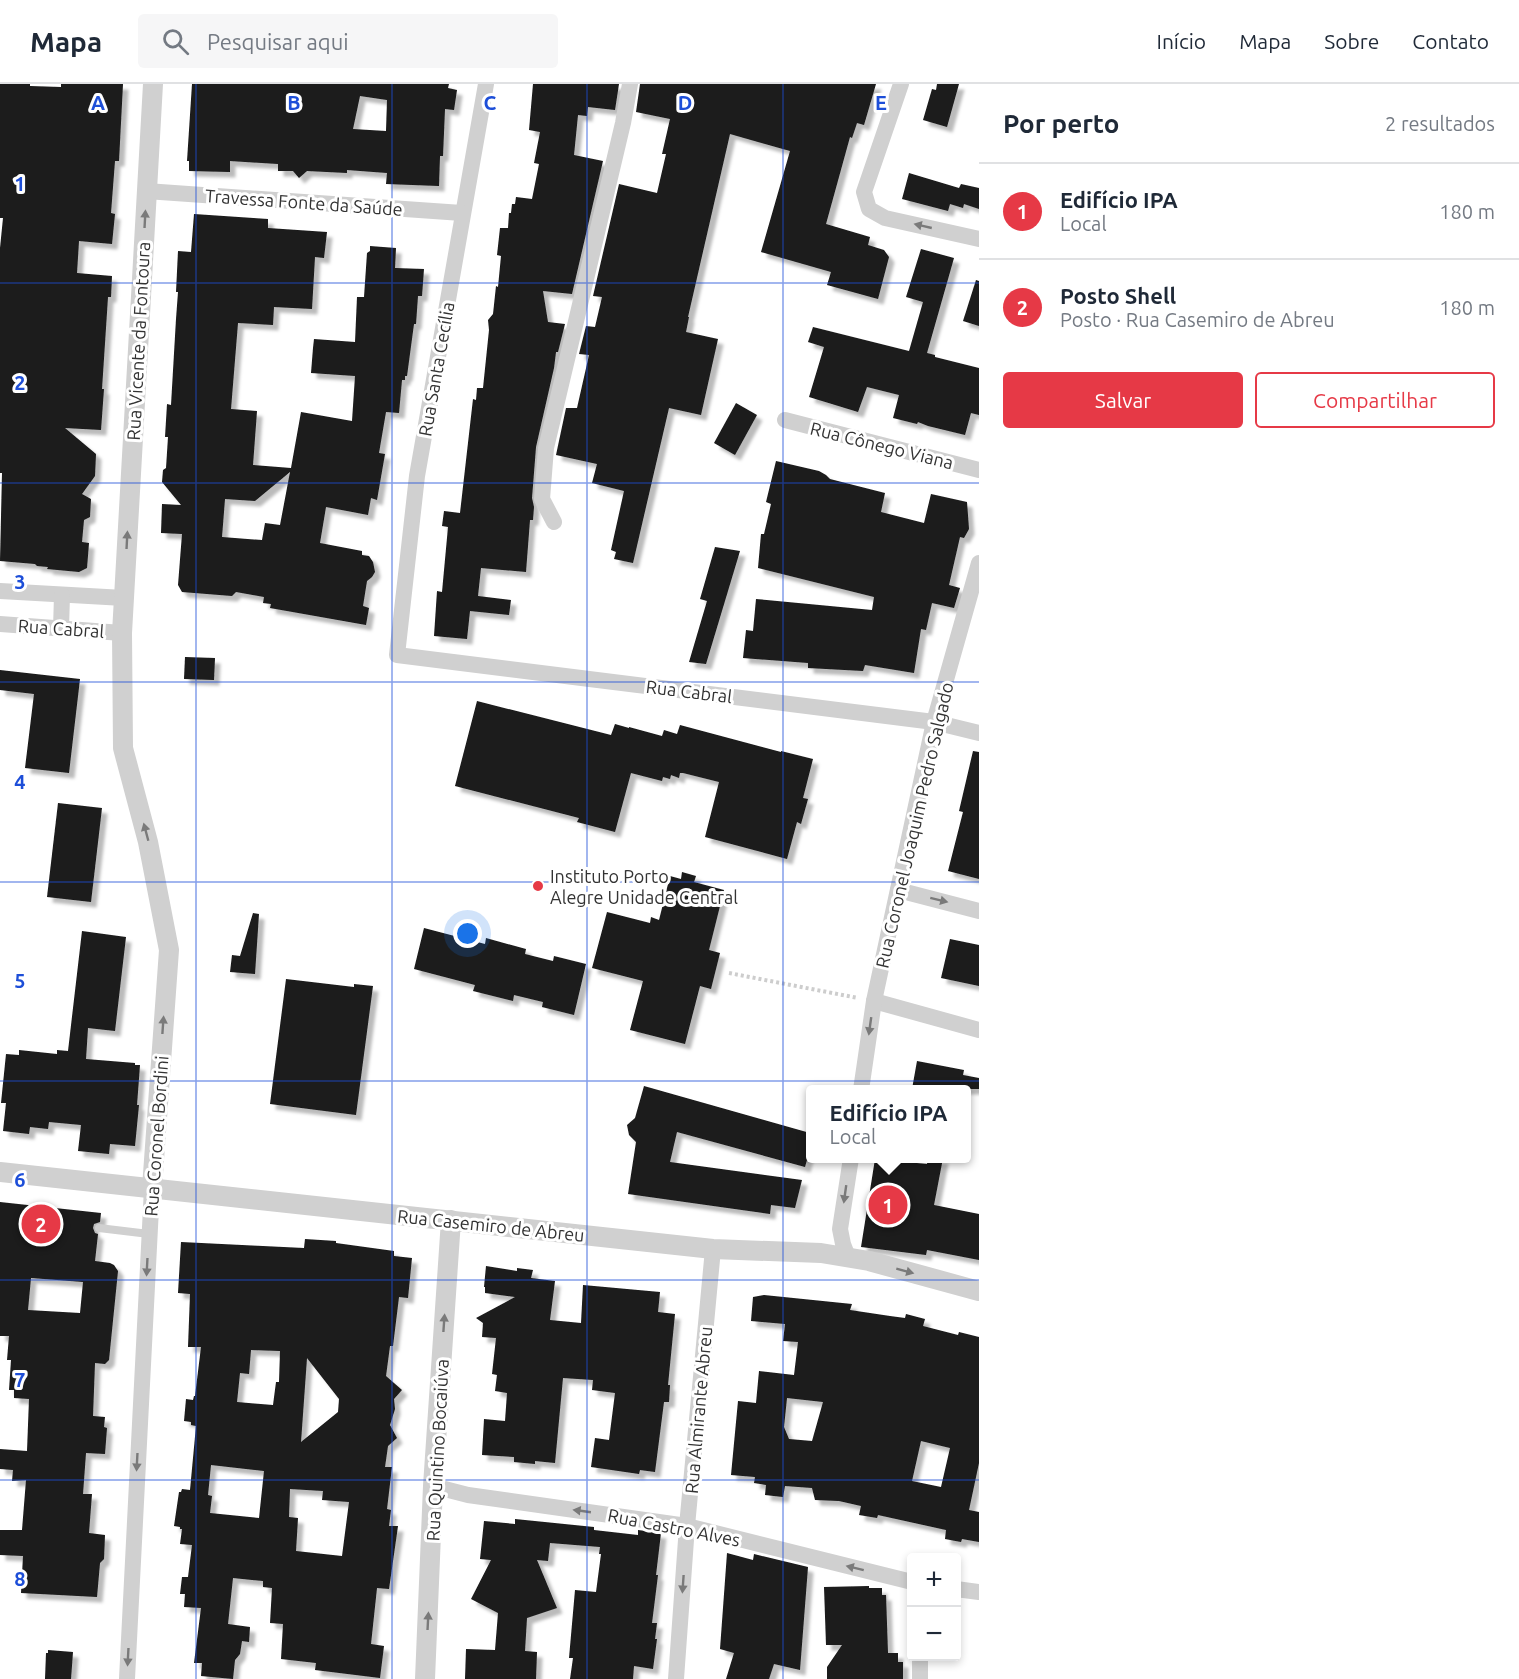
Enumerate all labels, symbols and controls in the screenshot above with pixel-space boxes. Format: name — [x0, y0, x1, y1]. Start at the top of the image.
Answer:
search box — [138, 14, 558, 68]
icon: search — [159, 25, 192, 58]
text: Mapa — [30, 26, 102, 57]
text: Pesquisar aqui — [207, 29, 349, 54]
text: Início — [1157, 29, 1206, 53]
text: Mapa — [1239, 29, 1291, 53]
text: Sobre — [1324, 29, 1379, 53]
text: Contato — [1412, 29, 1489, 53]
text: A — [91, 91, 105, 114]
text: B — [287, 91, 301, 114]
text: C — [484, 91, 497, 114]
text: D — [678, 91, 692, 114]
text: E — [875, 91, 887, 114]
text: Por perto — [1003, 109, 1119, 138]
text: 2 resultados — [1385, 112, 1495, 135]
text: 1 — [14, 172, 26, 195]
street label: Travessa Fonte da Saúde — [205, 185, 403, 219]
text: Edifício IPA — [1060, 187, 1178, 212]
text: 1 — [1017, 200, 1028, 223]
text: 180 m — [1439, 200, 1495, 223]
one-way arrow — [140, 210, 149, 229]
text: Local — [1060, 212, 1107, 235]
one-way arrow — [914, 221, 932, 231]
street label: Rua Vicente da Fontoura — [123, 241, 153, 441]
text: Posto Shell — [1060, 283, 1176, 308]
text: 2 — [1017, 296, 1028, 319]
text: 180 m — [1439, 296, 1495, 319]
street label: Rua Santa Cecília — [414, 300, 458, 438]
text: Posto · Rua Casemiro de Abreu — [1060, 308, 1335, 331]
text: 2 — [14, 371, 26, 394]
button: Salvar — [1003, 372, 1243, 428]
button: Compartilhar — [1255, 372, 1495, 428]
street label: Rua Cônego Viana — [808, 418, 956, 472]
one-way arrow — [122, 530, 132, 549]
text: 3 — [14, 570, 26, 593]
street label: Rua Cabral — [17, 615, 105, 641]
street label: Rua Cabral — [645, 676, 733, 706]
street label: Rua Coronel Joaquim Pedro Salgado — [871, 680, 957, 970]
text: 4 — [14, 770, 26, 793]
one-way arrow — [140, 823, 150, 841]
place label: Instituto Porto Alegre Unidade Central — [550, 866, 738, 907]
marker: Instituto Porto Alegre Unidade Central — [531, 879, 545, 893]
one-way arrow — [929, 896, 948, 906]
your location — [453, 919, 482, 948]
text: 5 — [14, 969, 26, 992]
one-way arrow — [159, 1015, 168, 1034]
one-way arrow — [866, 1016, 875, 1035]
street label: Rua Coronel Bordini — [140, 1055, 172, 1217]
popup — [806, 1085, 971, 1163]
text: Edifício IPA — [830, 1100, 947, 1125]
text: Local — [830, 1125, 876, 1148]
text: 6 — [14, 1168, 26, 1191]
pin: 1 — [868, 1182, 908, 1228]
one-way arrow — [841, 1184, 850, 1203]
pin: 2 — [22, 1202, 60, 1246]
street label: Rua Casemiro de Abreu — [396, 1205, 586, 1245]
one-way arrow — [143, 1258, 152, 1277]
one-way arrow — [896, 1267, 914, 1276]
one-way arrow — [439, 1313, 449, 1332]
street label: Rua Almirante Abreu — [681, 1326, 715, 1494]
street label: Rua Quintino Bocaiúva — [422, 1358, 453, 1542]
text: 7 — [14, 1368, 26, 1391]
one-way arrow — [133, 1452, 142, 1471]
street label: Rua Castro Alves — [606, 1504, 742, 1550]
one-way arrow — [572, 1506, 591, 1515]
map controls — [907, 1553, 961, 1661]
button: + — [907, 1553, 961, 1607]
one-way arrow — [846, 1562, 864, 1572]
text: 8 — [14, 1567, 26, 1590]
one-way arrow — [678, 1575, 687, 1594]
button: − — [907, 1607, 961, 1661]
one-way arrow — [423, 1611, 432, 1630]
one-way arrow — [123, 1647, 132, 1666]

